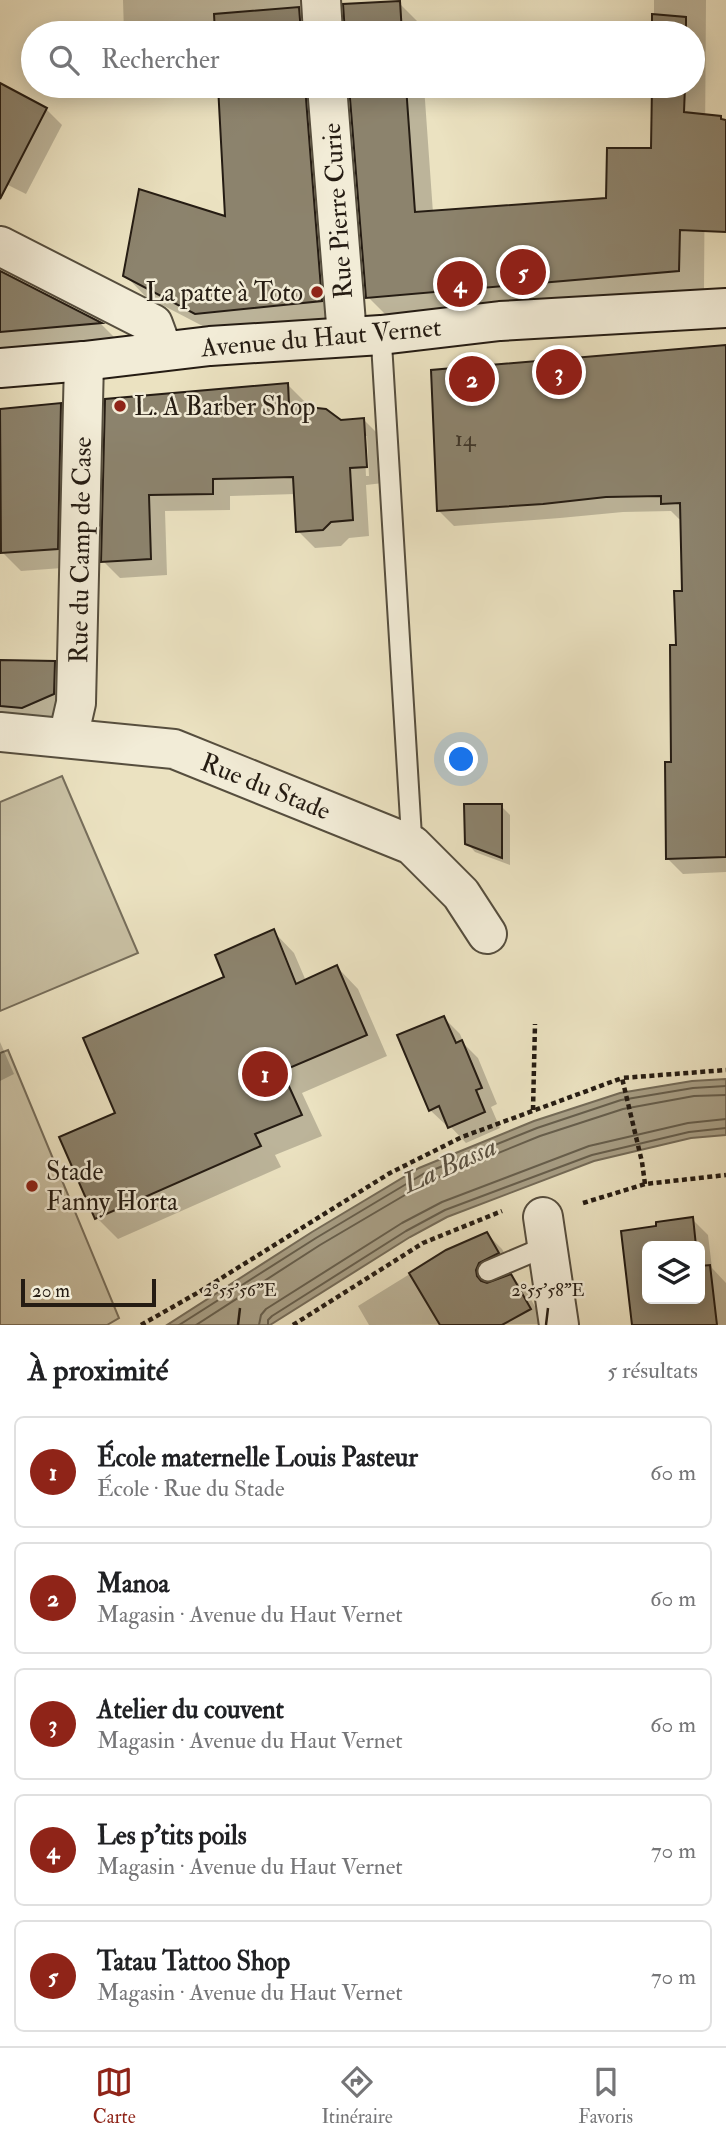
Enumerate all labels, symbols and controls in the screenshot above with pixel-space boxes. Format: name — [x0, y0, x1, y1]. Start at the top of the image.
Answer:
search box — [21, 21, 705, 98]
icon: search — [45, 41, 83, 79]
text: Rechercher — [101, 44, 220, 76]
street label: Rue Pierre Curie — [316, 122, 360, 300]
pin: 5 — [500, 246, 546, 298]
pin: 4 — [437, 258, 483, 310]
place label: La patte à Toto — [145, 277, 303, 310]
marker: La patte à Toto — [309, 284, 325, 300]
street label: Avenue du Haut Vernet — [199, 312, 443, 365]
pin: 3 — [536, 346, 582, 398]
pin: 2 — [449, 353, 495, 405]
place label: L. A Barber Shop — [134, 391, 315, 424]
marker: L. A Barber Shop — [112, 398, 128, 414]
house number: 14 — [455, 424, 477, 453]
street label: Rue du Camp de Case — [63, 436, 100, 664]
your location — [444, 742, 478, 776]
street label: Rue du Stade — [196, 746, 335, 827]
pin: 1 — [242, 1048, 288, 1100]
water label: La Bassa — [396, 1129, 502, 1202]
place label: Stade Fanny Horta — [46, 1156, 178, 1218]
marker: Stade Fanny Horta — [24, 1178, 40, 1194]
map controls — [642, 1241, 705, 1304]
button: layers — [642, 1241, 705, 1304]
scale bar — [21, 1276, 156, 1308]
text: 20 m — [32, 1279, 70, 1303]
text: 2°55'56"E — [203, 1279, 277, 1302]
text: 2°55'58"E — [511, 1279, 585, 1302]
text: À proximité — [28, 1352, 168, 1389]
text: 5 résultats — [607, 1356, 698, 1385]
text: École maternelle Louis Pasteur — [97, 1442, 418, 1474]
text: 1 — [49, 1458, 57, 1487]
text: 60 m — [650, 1458, 696, 1487]
text: École · Rue du Stade — [97, 1474, 285, 1503]
text: Manoa — [97, 1568, 169, 1600]
text: 2 — [47, 1584, 59, 1613]
text: 60 m — [650, 1584, 696, 1613]
text: Magasin · Avenue du Haut Vernet — [97, 1600, 403, 1629]
text: Atelier du couvent — [97, 1694, 284, 1726]
text: 3 — [49, 1710, 57, 1739]
text: 60 m — [650, 1710, 696, 1739]
text: Magasin · Avenue du Haut Vernet — [97, 1726, 403, 1755]
text: Les p'tits poils — [97, 1820, 247, 1852]
text: 4 — [47, 1836, 59, 1865]
text: 70 m — [651, 1836, 696, 1865]
text: Magasin · Avenue du Haut Vernet — [97, 1852, 403, 1881]
text: Tatau Tattoo Shop — [97, 1946, 290, 1978]
text: 5 — [48, 1962, 58, 1991]
text: 70 m — [651, 1962, 696, 1991]
text: Magasin · Avenue du Haut Vernet — [97, 1978, 403, 2007]
tab: Carte — [93, 2063, 136, 2129]
tab: Itinéraire — [321, 2063, 393, 2129]
tab: Favoris — [578, 2063, 633, 2129]

